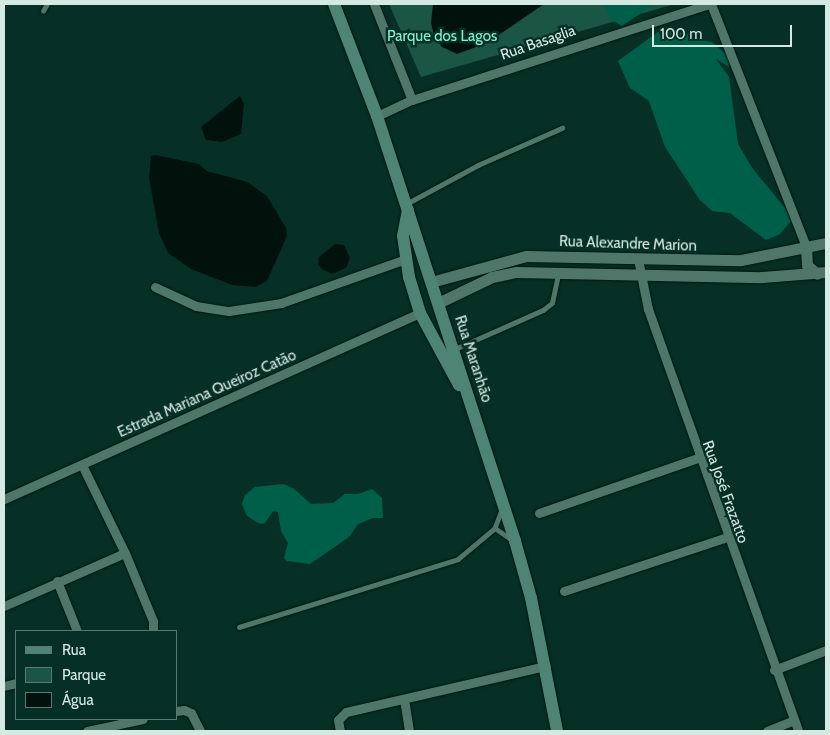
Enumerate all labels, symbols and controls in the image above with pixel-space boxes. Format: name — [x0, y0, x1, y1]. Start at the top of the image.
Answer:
scale bar — [655, 15, 795, 47]
street label: Rua Basaglia — [498, 22, 578, 64]
text: 100 m — [660, 25, 702, 43]
park label: Parque dos Lagos — [387, 28, 497, 46]
street label: Rua Alexandre Marion — [559, 233, 697, 255]
street label: Rua Maranhão — [450, 313, 496, 405]
street label: Estrada Mariana Queiroz Catão — [115, 346, 299, 442]
street label: Rua José Frazatto — [698, 438, 752, 546]
legend — [15, 630, 178, 720]
text: Rua — [62, 641, 86, 659]
text: Parque — [62, 666, 106, 684]
text: Água — [62, 691, 94, 709]

